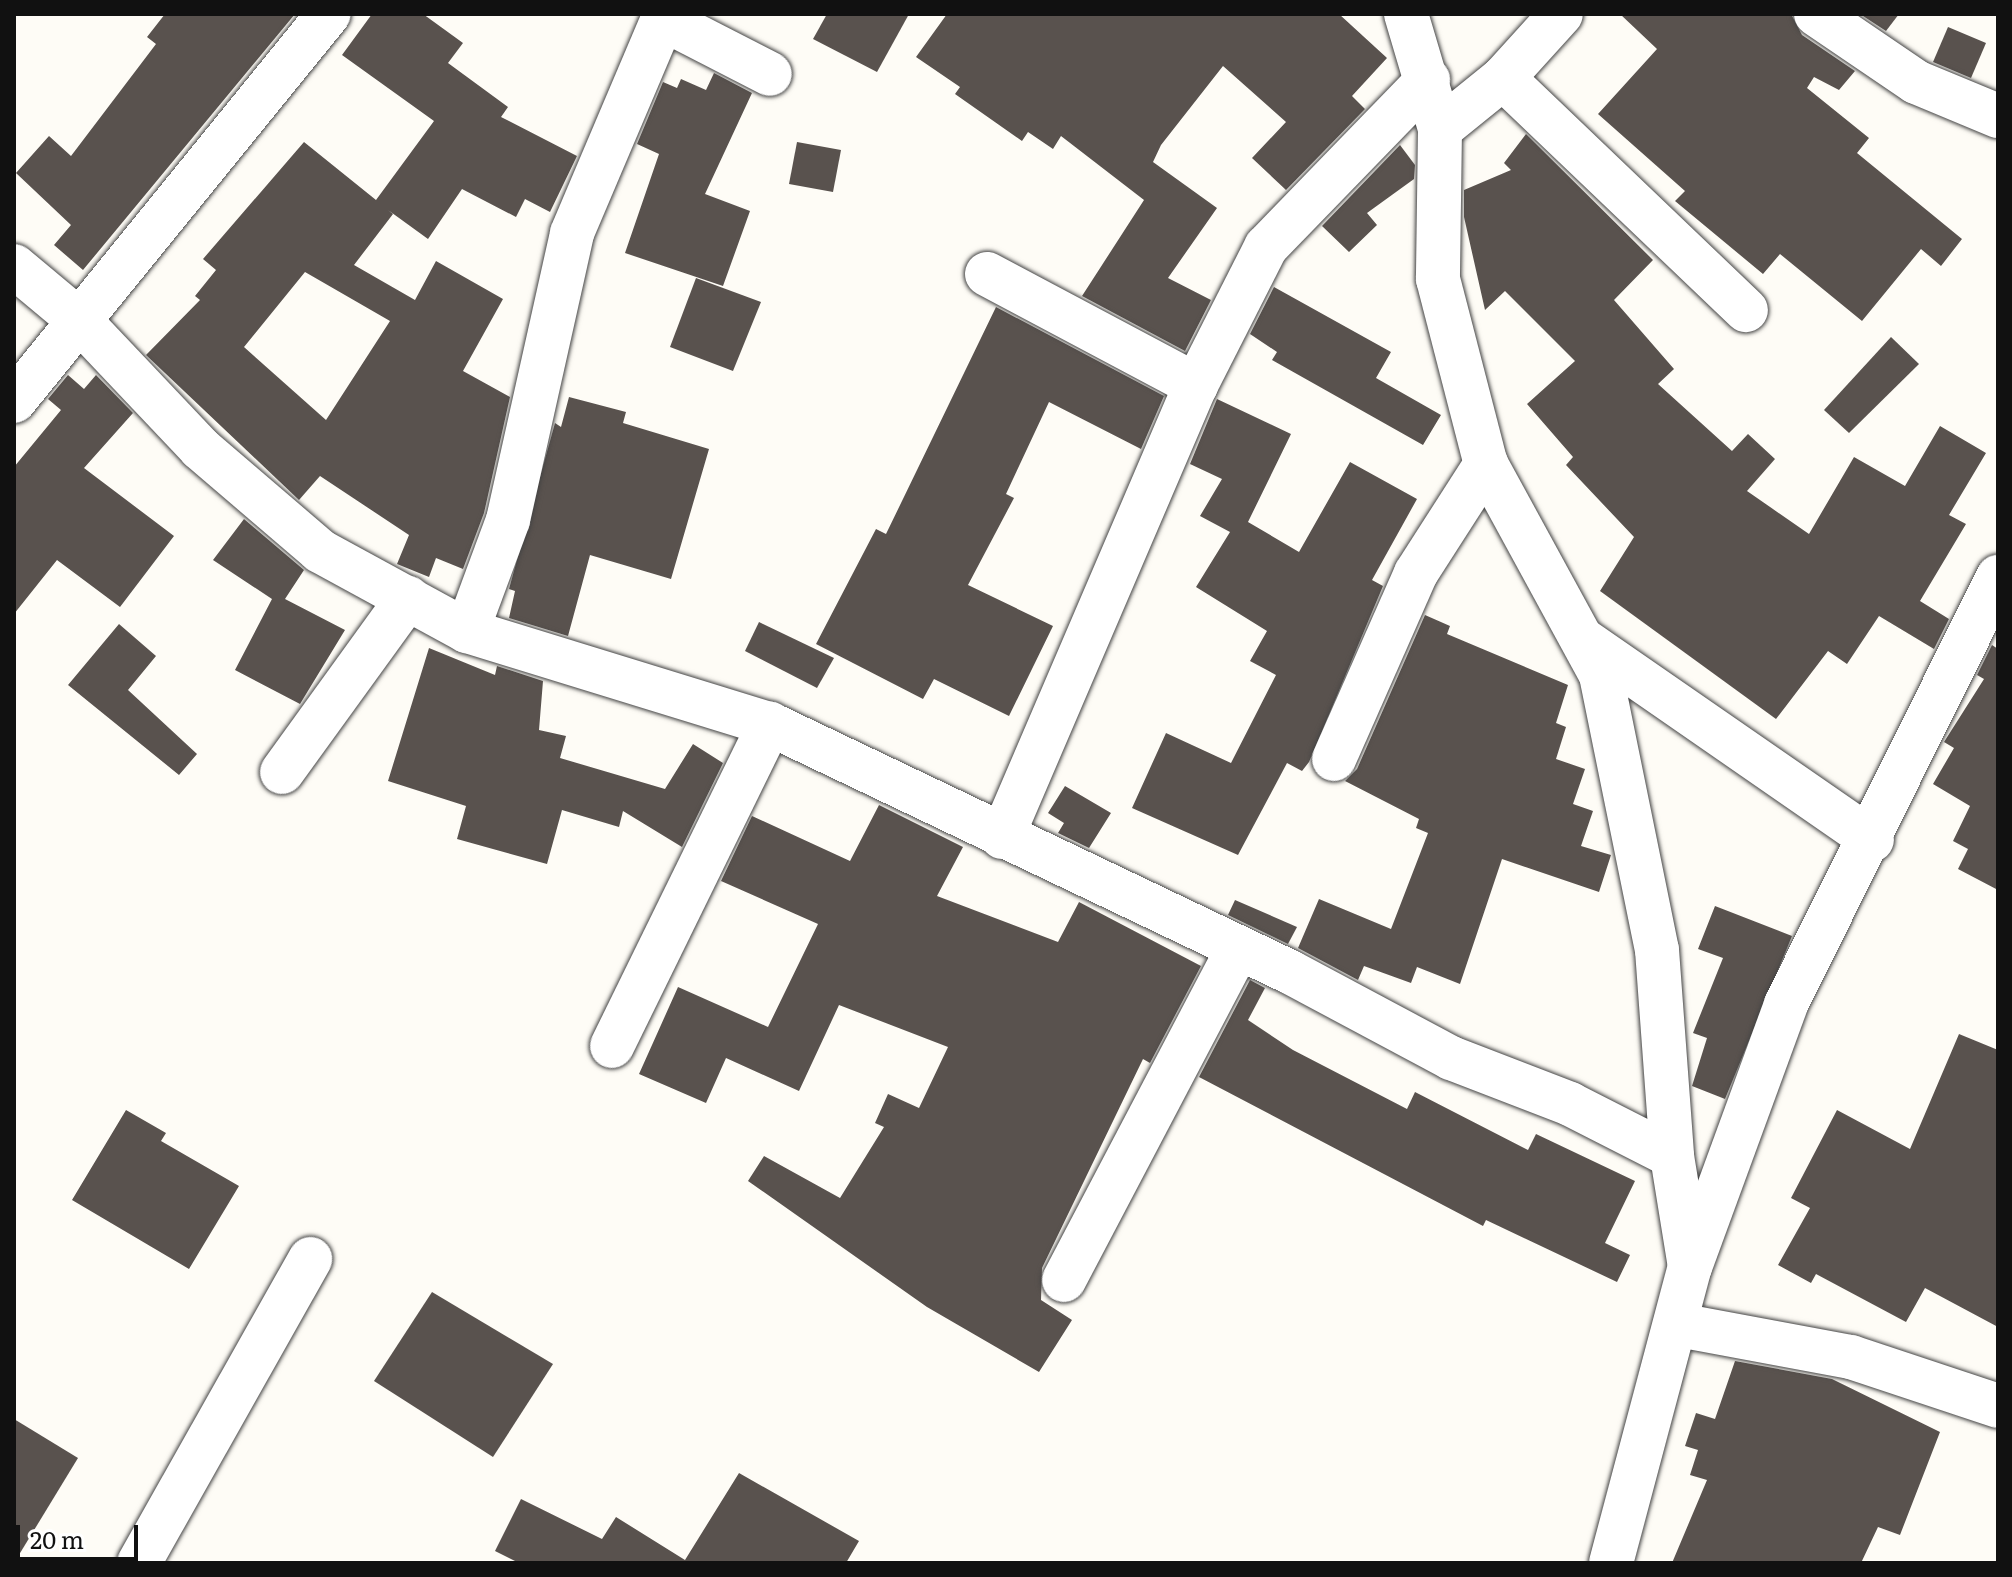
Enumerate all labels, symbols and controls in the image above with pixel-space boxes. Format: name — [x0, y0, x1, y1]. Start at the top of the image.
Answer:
scale bar — [20, 1509, 142, 1559]
text: 20 m — [30, 1521, 84, 1556]

